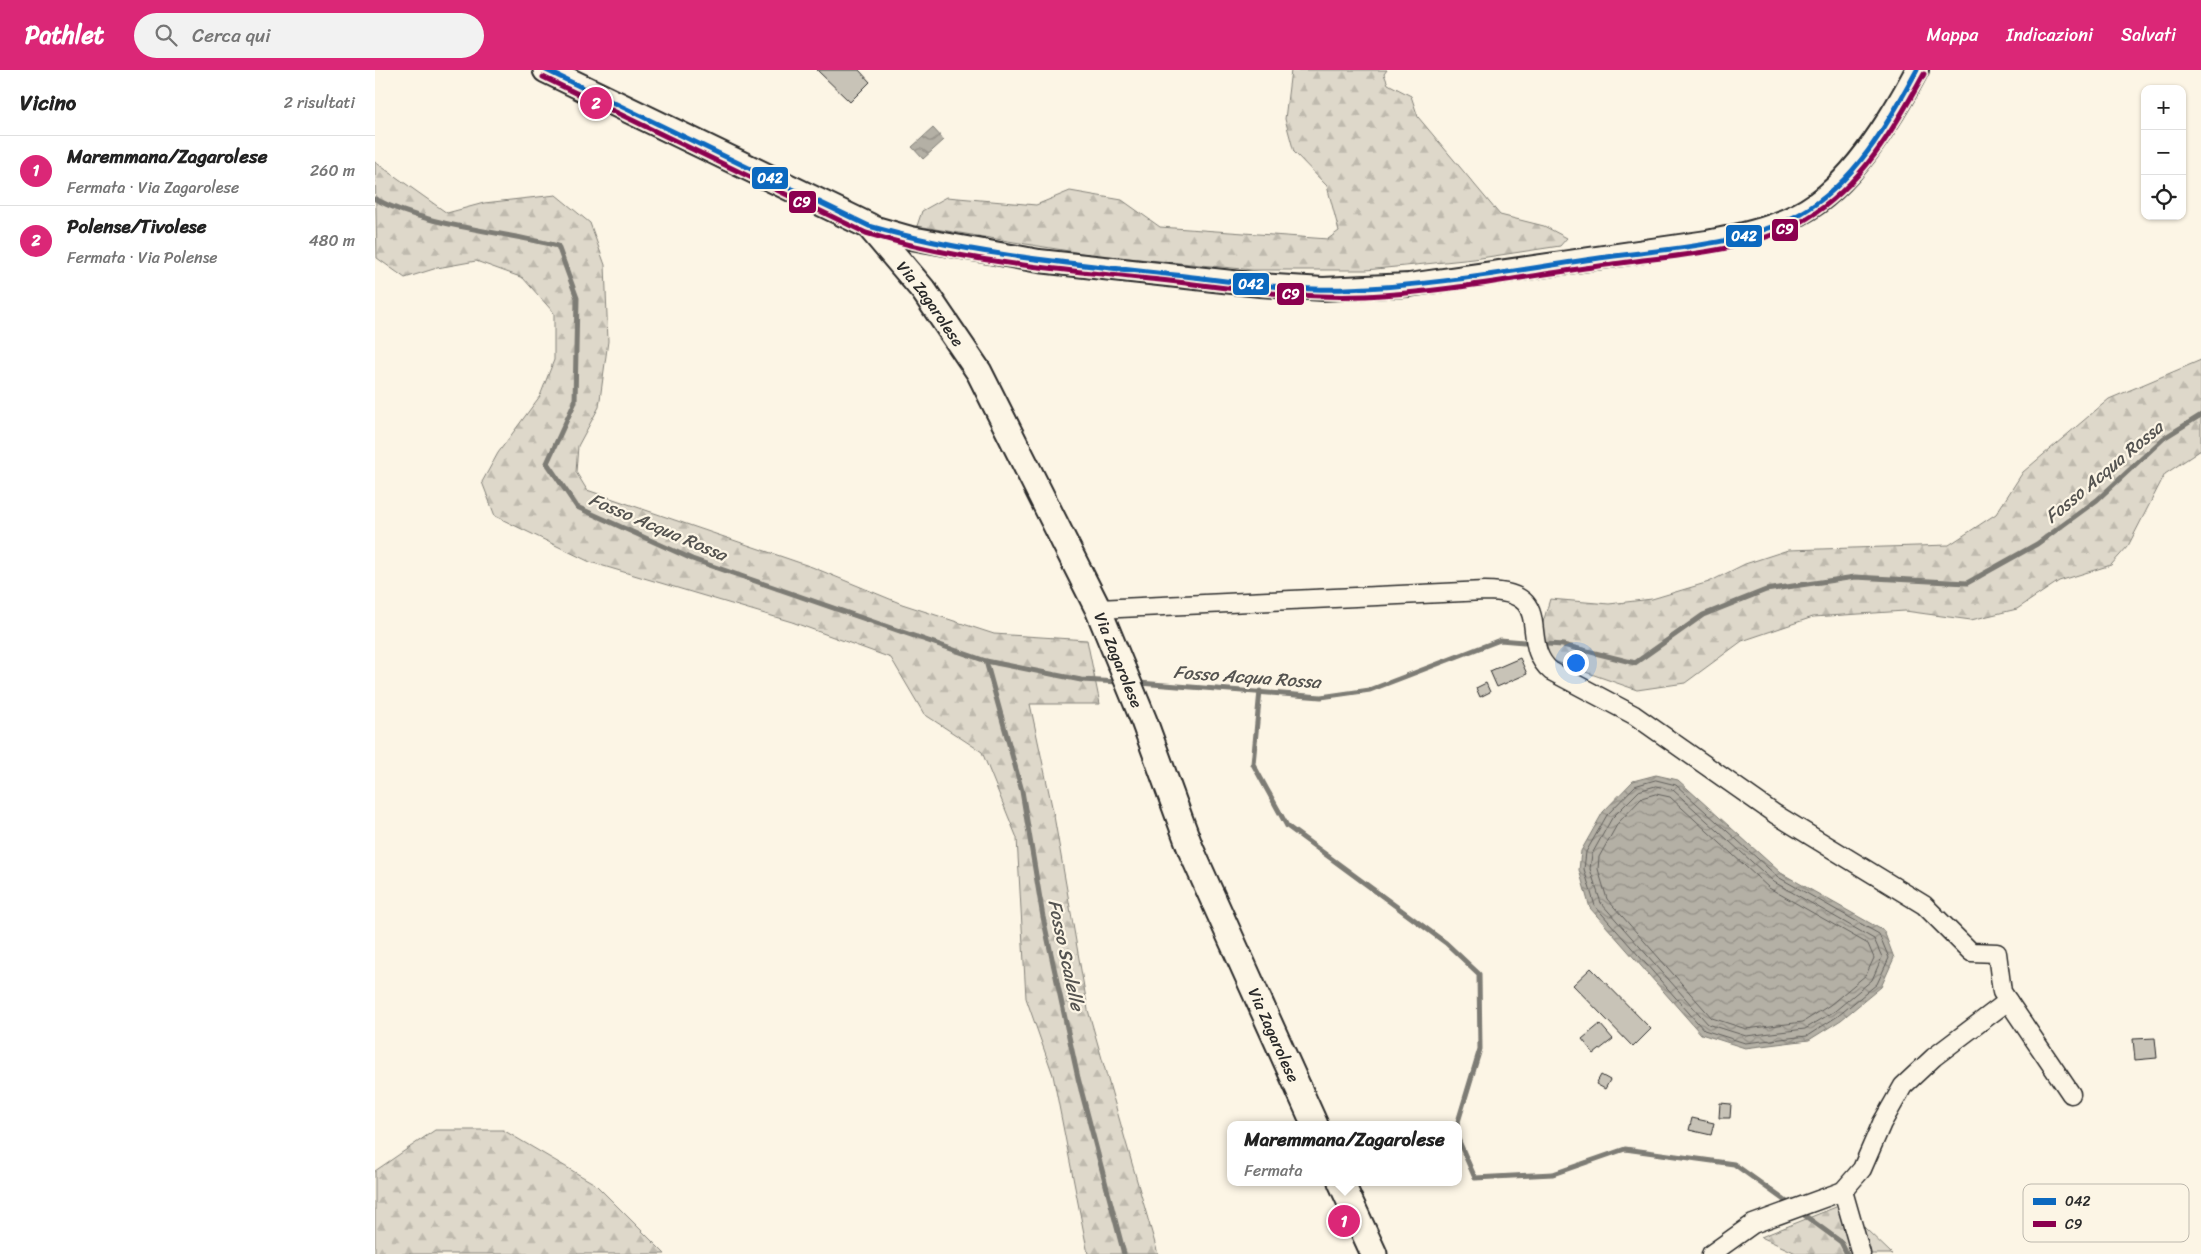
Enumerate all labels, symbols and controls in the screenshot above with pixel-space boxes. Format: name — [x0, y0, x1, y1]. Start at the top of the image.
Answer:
search box — [134, 13, 484, 58]
text: Pathlet — [25, 14, 104, 56]
text: Cerca qui — [192, 19, 270, 52]
text: Mappa — [1926, 19, 1978, 51]
text: Indicazioni — [2006, 19, 2093, 51]
text: Salvati — [2121, 19, 2176, 51]
icon: search — [152, 21, 180, 49]
text: Vicino — [20, 84, 76, 122]
pin: 2 — [580, 84, 612, 122]
map controls — [2141, 85, 2186, 220]
button: + — [2141, 85, 2186, 130]
text: 2 risultati — [284, 88, 355, 117]
button: − — [2141, 130, 2186, 175]
text: Maremmana/Zagarolese — [67, 140, 267, 173]
text: 1 — [33, 156, 39, 185]
text: 260 m — [310, 156, 355, 185]
line badge: 042 — [751, 166, 789, 190]
text: 042 — [757, 166, 784, 191]
text: Fermata · Via Zagarolese — [67, 173, 239, 202]
button: locate — [2141, 175, 2186, 220]
line badge: C9 — [788, 190, 817, 214]
text: C9 — [792, 190, 811, 215]
text: Polense/Tivolese — [67, 210, 206, 243]
text: C9 — [1775, 217, 1794, 242]
line badge: C9 — [1771, 218, 1799, 242]
line badge: 042 — [1725, 224, 1763, 248]
text: 042 — [1731, 224, 1758, 249]
text: 2 — [31, 226, 41, 255]
text: 480 m — [309, 226, 355, 255]
text: Fermata · Via Polense — [67, 243, 218, 272]
street label: Via Zagarolese — [889, 254, 972, 353]
line badge: 042 — [1232, 272, 1270, 296]
text: 042 — [1238, 272, 1265, 297]
line badge: C9 — [1276, 282, 1305, 306]
text: C9 — [1281, 282, 1300, 307]
water label: Fosso Acqua Rossa — [2037, 411, 2172, 532]
water label: Fosso Acqua Rossa — [584, 484, 734, 571]
street label: Via Zagarolese — [1086, 608, 1151, 713]
your location — [1563, 650, 1589, 676]
water label: Fosso Acqua Rossa — [1173, 656, 1323, 698]
water label: Fosso Scalelle — [1039, 897, 1094, 1015]
street label: Via Zagarolese — [1240, 983, 1308, 1087]
popup — [1227, 1121, 1462, 1186]
text: Maremmana/Zagarolese — [1244, 1123, 1445, 1156]
text: Fermata — [1244, 1156, 1303, 1185]
legend — [2023, 1184, 2189, 1242]
text: 042 — [2065, 1189, 2091, 1214]
pin: 1 — [1328, 1202, 1360, 1240]
text: C9 — [2065, 1212, 2083, 1237]

